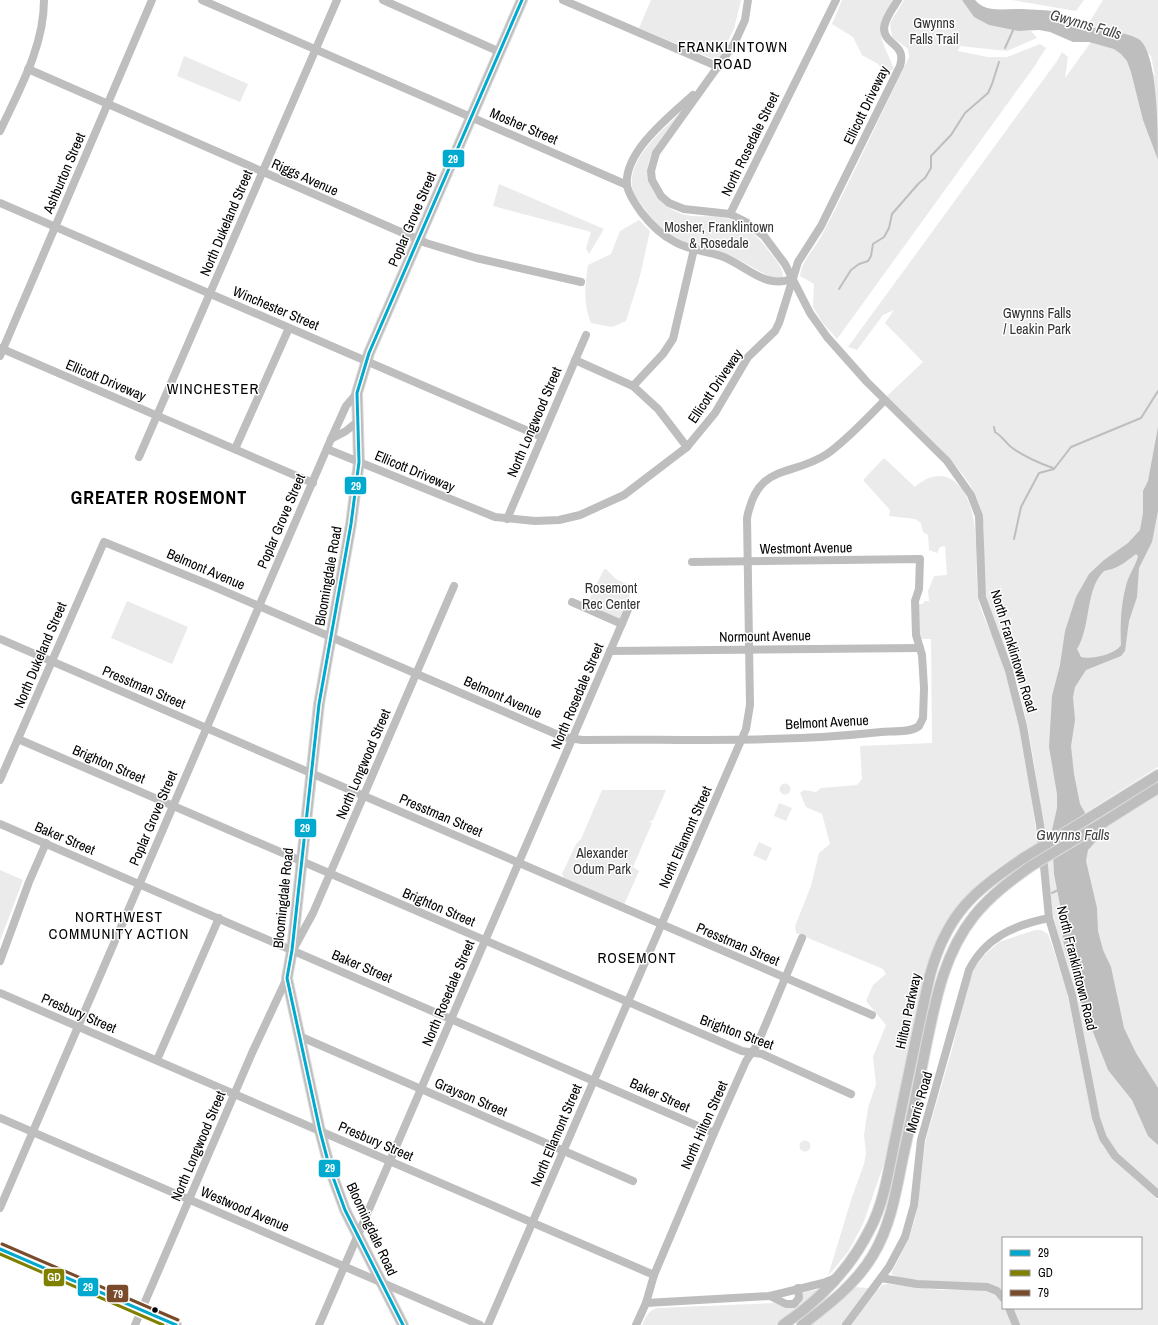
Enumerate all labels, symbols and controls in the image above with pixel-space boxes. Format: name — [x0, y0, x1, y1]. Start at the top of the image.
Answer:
water label: Gwynns Falls — [1048, 4, 1124, 44]
park label: Gwynns Falls Trail — [909, 14, 959, 48]
district label: FRANKLINTOWN ROAD — [678, 36, 788, 74]
street label: Ellicott Driveway — [839, 62, 893, 147]
street label: North Rosedale Street — [717, 89, 783, 199]
street label: Mosher Street — [487, 104, 561, 148]
street label: Ashburton Street — [38, 130, 89, 217]
line badge: 29 — [442, 149, 465, 168]
text: 29 — [448, 152, 458, 166]
street label: Riggs Avenue — [269, 154, 341, 200]
street label: North Dukeland Street — [196, 167, 256, 279]
street label: Poplar Grove Street — [384, 169, 440, 269]
park label: Mosher, Franklintown & Rosedale — [664, 218, 774, 252]
street label: Winchester Street — [230, 282, 322, 334]
park label: Gwynns Falls / Leakin Park — [1003, 304, 1071, 338]
street label: Ellicott Driveway — [684, 345, 747, 426]
street label: Ellicott Driveway — [63, 355, 149, 405]
street label: North Longwood Street — [503, 364, 565, 480]
district label: WINCHESTER — [167, 378, 259, 399]
street label: Ellicott Driveway — [372, 446, 458, 496]
street label: Poplar Grove Street — [253, 471, 309, 571]
line badge: 29 — [344, 476, 367, 495]
text: 29 — [351, 479, 361, 493]
district label: GREATER ROSEMONT — [71, 485, 247, 510]
street label: Bloomingdale Road — [310, 525, 346, 627]
street label: Westmont Avenue — [759, 538, 853, 558]
street label: Belmont Avenue — [164, 544, 248, 594]
park label: Rosemont Rec Center — [582, 579, 640, 613]
street label: North Franklintown Road — [987, 587, 1041, 715]
street label: North Dukeland Street — [10, 599, 70, 711]
street label: Normount Avenue — [719, 626, 811, 646]
street label: North Rosedale Street — [547, 640, 607, 752]
street label: Presstman Street — [100, 661, 188, 713]
street label: Belmont Avenue — [461, 672, 545, 722]
street label: North Longwood Street — [332, 706, 394, 822]
street label: Belmont Avenue — [785, 711, 869, 733]
street label: Brighton Street — [70, 741, 148, 787]
street label: Poplar Grove Street — [125, 768, 181, 868]
street label: North Ellamont Street — [654, 783, 716, 891]
street label: Presstman Street — [397, 789, 485, 841]
street label: Baker Street — [32, 817, 98, 859]
line badge: 29 — [294, 818, 317, 838]
text: 29 — [300, 821, 310, 835]
water label: Gwynns Falls — [1036, 824, 1110, 845]
park label: Alexander Odum Park — [573, 844, 631, 878]
street label: Bloomingdale Road — [269, 847, 297, 949]
street label: Brighton Street — [400, 884, 478, 930]
street label: North Franklintown Road — [1053, 904, 1101, 1032]
district label: NORTHWEST COMMUNITY ACTION — [49, 906, 189, 944]
street label: Presstman Street — [694, 918, 782, 970]
street label: North Rosedale Street — [418, 937, 478, 1049]
street label: Baker Street — [329, 945, 395, 987]
district label: ROSEMONT — [597, 947, 677, 968]
street label: Hilton Parkway — [891, 971, 925, 1051]
street label: Presbury Street — [39, 989, 119, 1037]
street label: Brighton Street — [698, 1010, 776, 1054]
street label: Morris Road — [902, 1069, 936, 1135]
street label: Grayson Street — [432, 1074, 510, 1120]
street label: Baker Street — [627, 1074, 693, 1116]
street label: North Hilton Street — [676, 1078, 732, 1172]
street label: North Ellamont Street — [526, 1081, 586, 1189]
street label: North Longwood Street — [167, 1088, 229, 1204]
street label: Presbury Street — [336, 1117, 416, 1165]
line badge: 29 — [318, 1159, 341, 1178]
text: 29 — [325, 1161, 335, 1175]
street label: Bloomingdale Road — [343, 1180, 401, 1278]
street label: Westwood Avenue — [198, 1182, 292, 1236]
legend — [1002, 1237, 1142, 1309]
text: 29 — [1038, 1245, 1049, 1261]
text: GD — [1038, 1265, 1053, 1281]
line badge: GD — [43, 1268, 65, 1287]
text: GD — [47, 1270, 61, 1284]
line badge: 29 — [77, 1277, 99, 1297]
text: 29 — [83, 1280, 93, 1294]
line badge: 79 — [106, 1284, 129, 1303]
text: 79 — [1038, 1285, 1049, 1301]
text: 79 — [113, 1287, 123, 1301]
unlabelled marker — [150, 1305, 160, 1315]

